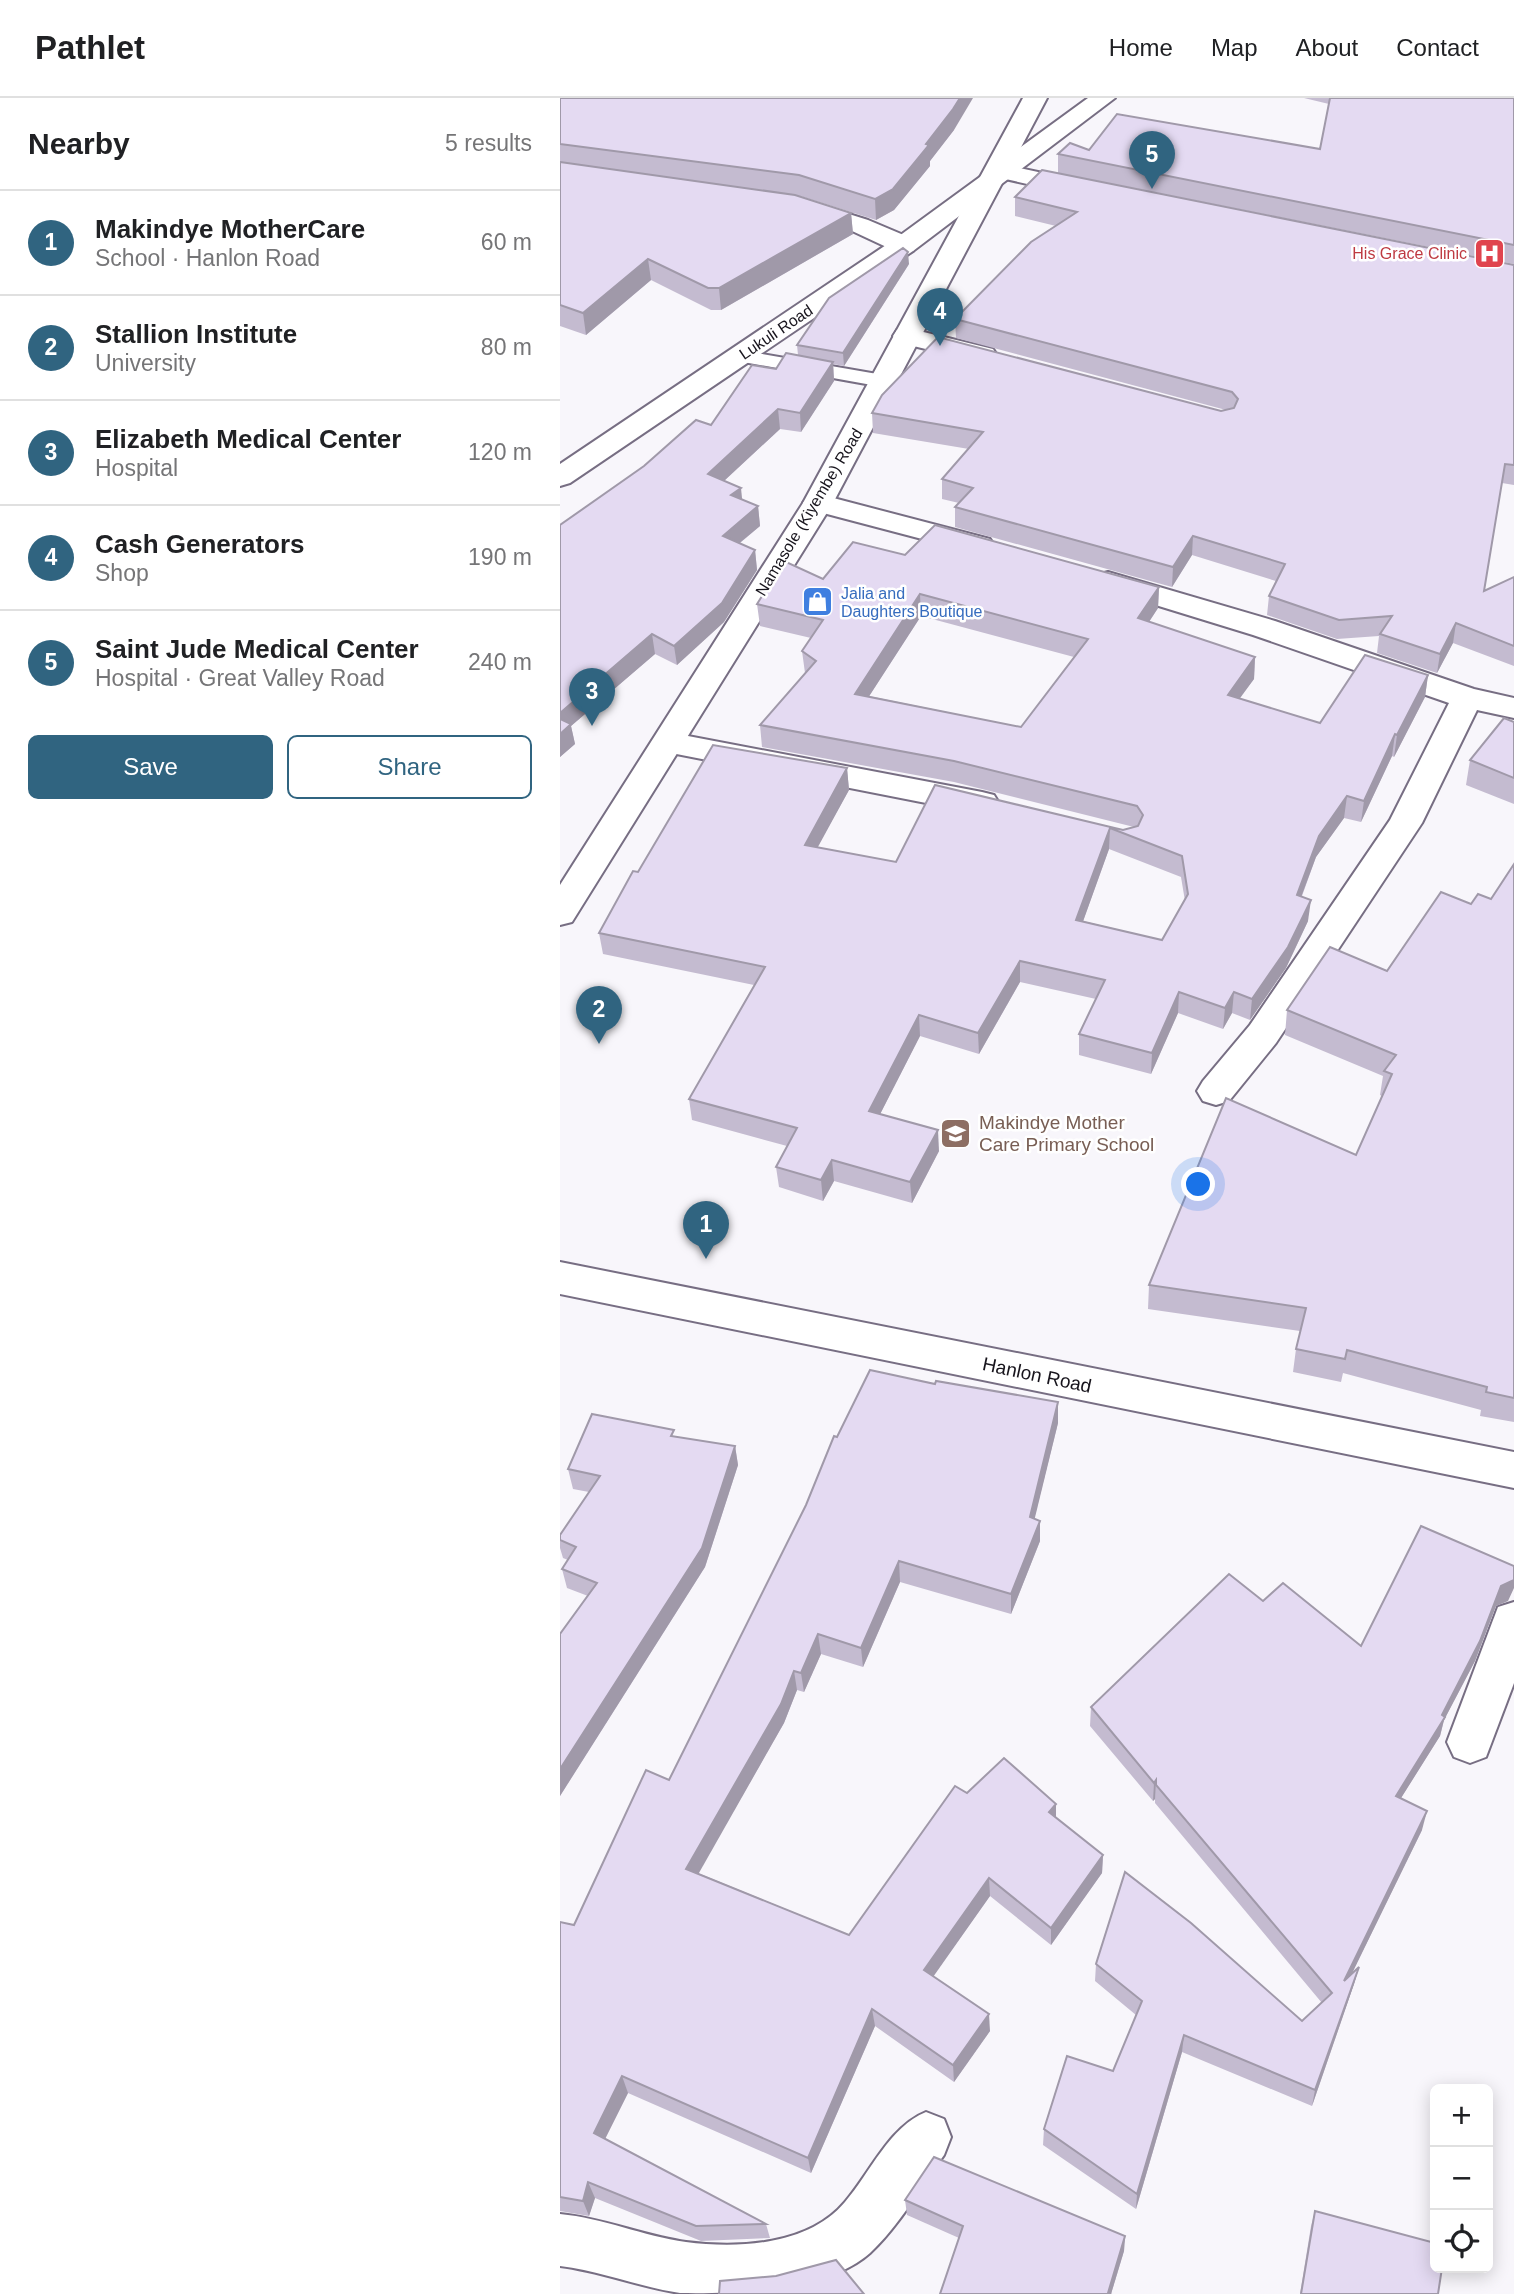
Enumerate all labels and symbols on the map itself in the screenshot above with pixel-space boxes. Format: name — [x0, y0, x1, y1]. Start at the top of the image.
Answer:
pin: 5 — [1129, 131, 1175, 189]
hospital icon: His Grace Clinic — [1473, 236, 1507, 270]
place label: His Grace Clinic — [1352, 245, 1467, 262]
pin: 4 — [917, 288, 963, 346]
street label: Lukuli Road — [736, 301, 816, 363]
street label: Namasole (Kiyembe) Road — [752, 425, 866, 599]
shop icon: Jalia and Daughters Boutique — [801, 585, 835, 619]
place label: Jalia and Daughters Boutique — [841, 585, 983, 620]
pin: 3 — [569, 668, 615, 726]
pin: 2 — [576, 986, 622, 1044]
place label: Makindye Mother Care Primary School — [979, 1112, 1154, 1155]
school or university icon: Makindye Mother Care Primary School — [939, 1116, 973, 1150]
your location — [1181, 1167, 1215, 1201]
pin: 1 — [683, 1201, 729, 1259]
street label: Hanlon Road — [981, 1353, 1093, 1397]

